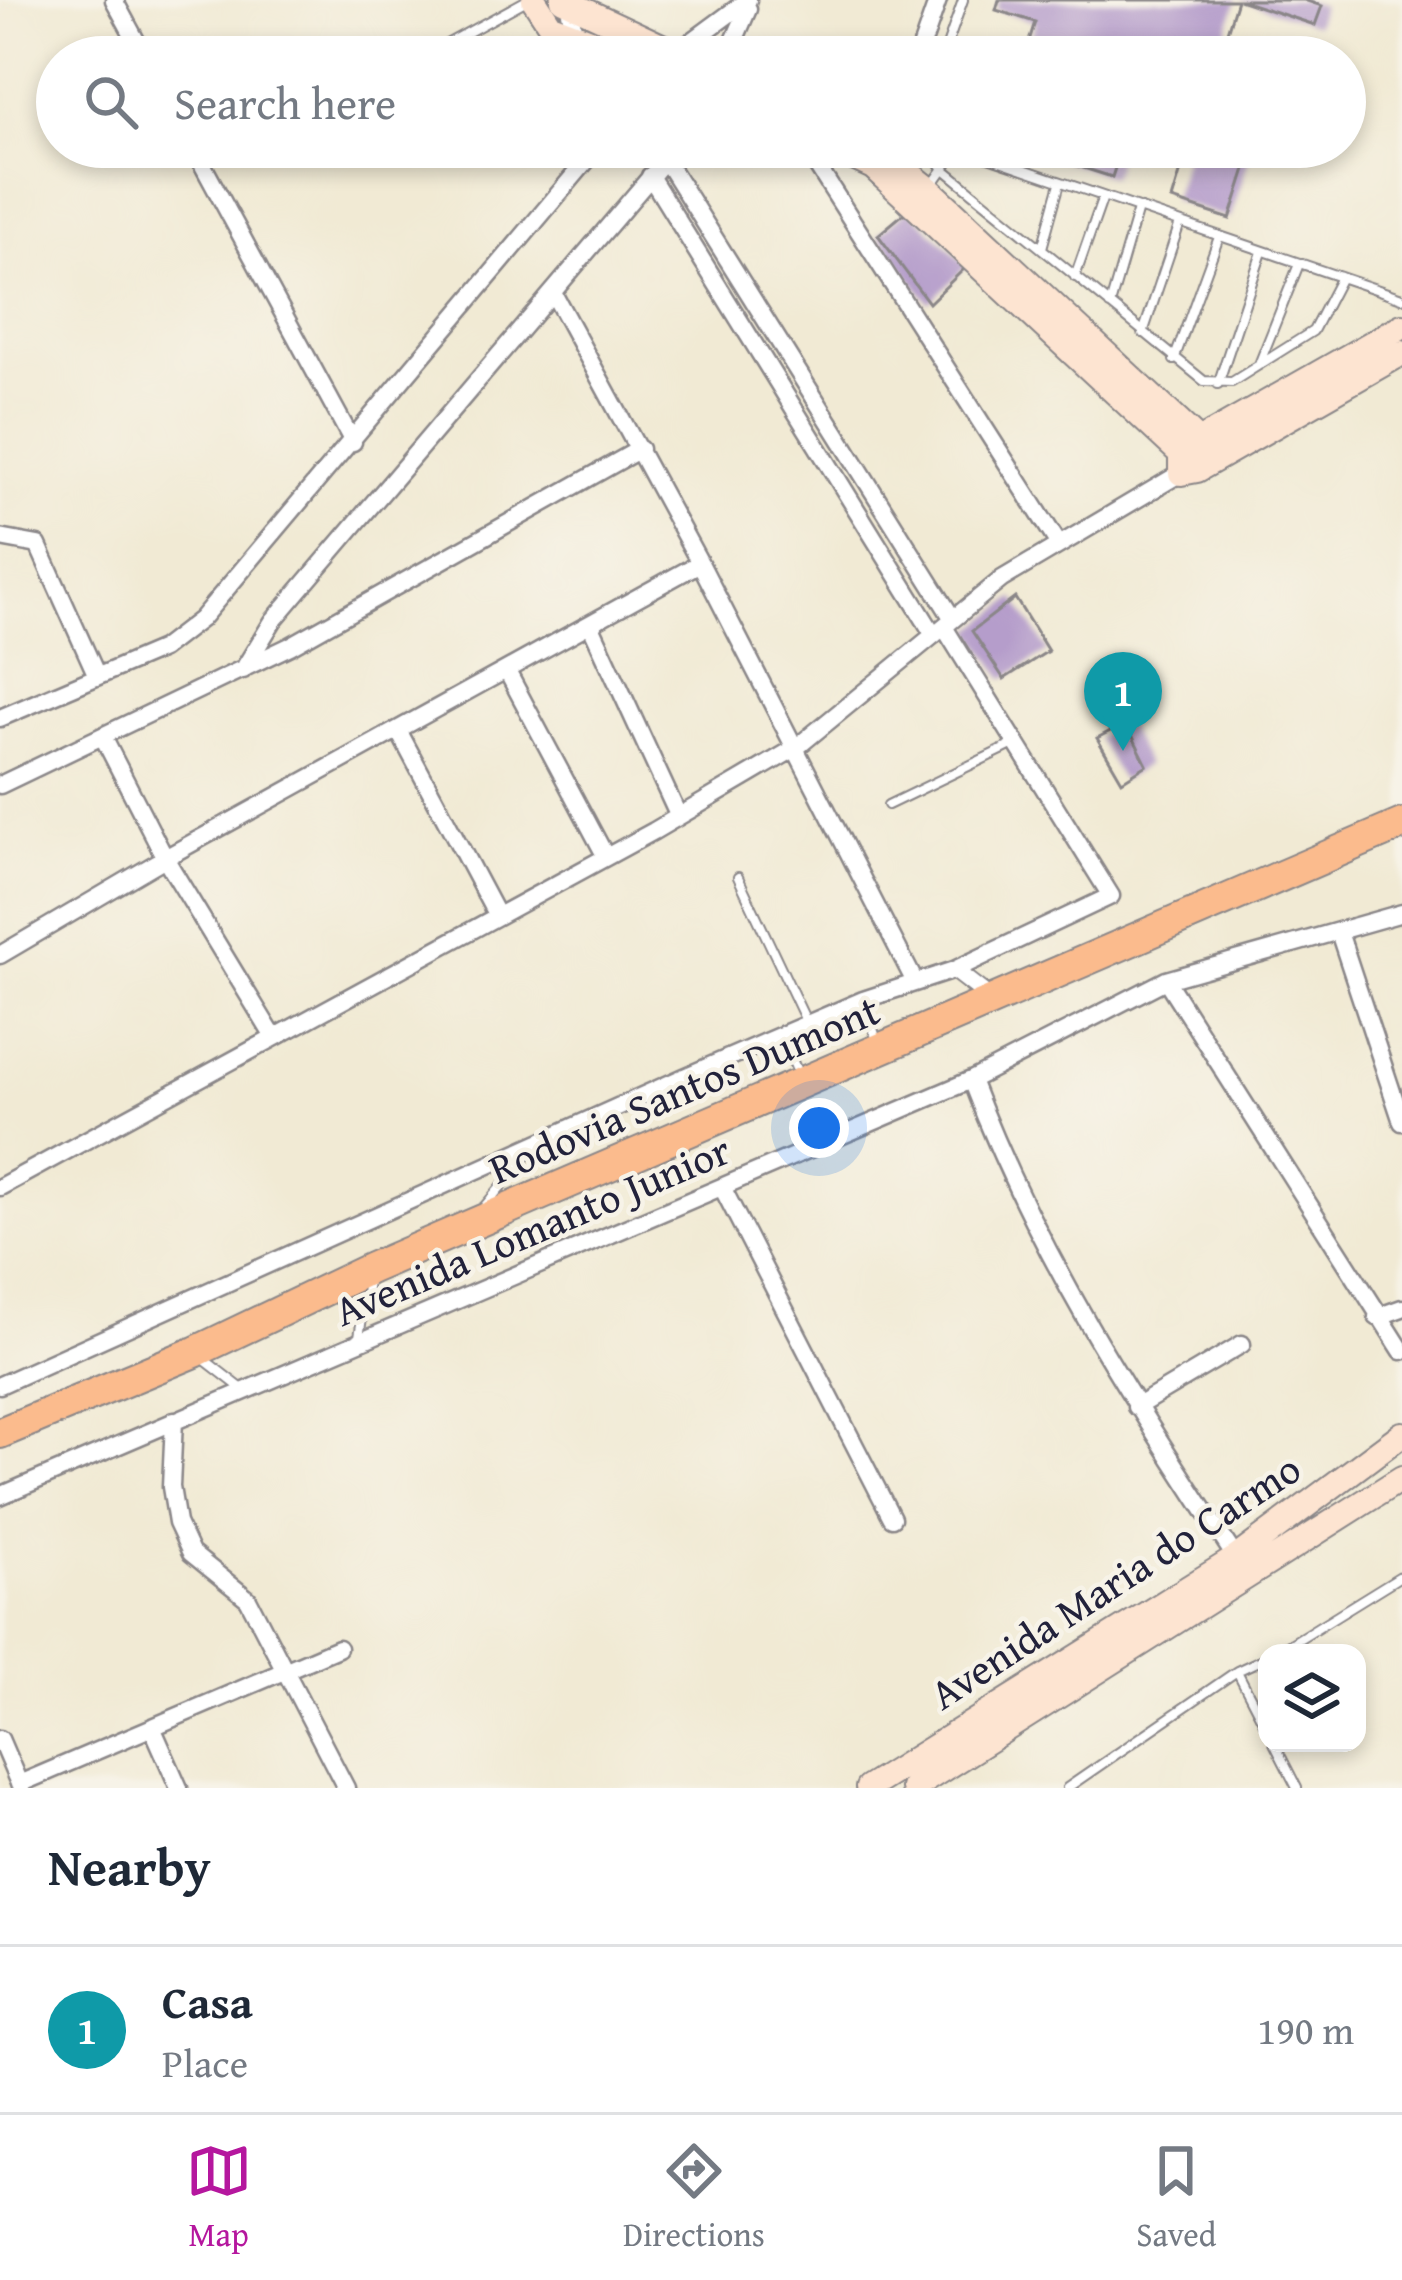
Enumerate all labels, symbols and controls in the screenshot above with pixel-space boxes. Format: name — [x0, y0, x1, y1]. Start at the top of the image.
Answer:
search box — [36, 36, 1366, 168]
icon: search — [78, 69, 144, 135]
text: Search here — [174, 70, 396, 135]
pin: 1 — [1084, 652, 1162, 751]
street label: Rodovia Santos Dumont — [479, 979, 889, 1198]
your location — [789, 1098, 849, 1158]
street label: Avenida Lomanto Junior — [324, 1118, 739, 1341]
street label: Avenida Maria do Carmo — [917, 1438, 1312, 1724]
map controls — [1258, 1644, 1366, 1752]
button: layers — [1258, 1644, 1366, 1752]
text: Nearby — [48, 1829, 211, 1904]
text: Casa — [162, 1969, 253, 2034]
text: 1 — [77, 2001, 97, 2058]
text: 190 m — [1257, 2001, 1354, 2058]
text: Place — [162, 2034, 248, 2091]
tab: Map — [186, 2138, 252, 2258]
tab: Directions — [623, 2138, 765, 2258]
tab: Saved — [1136, 2138, 1216, 2258]

